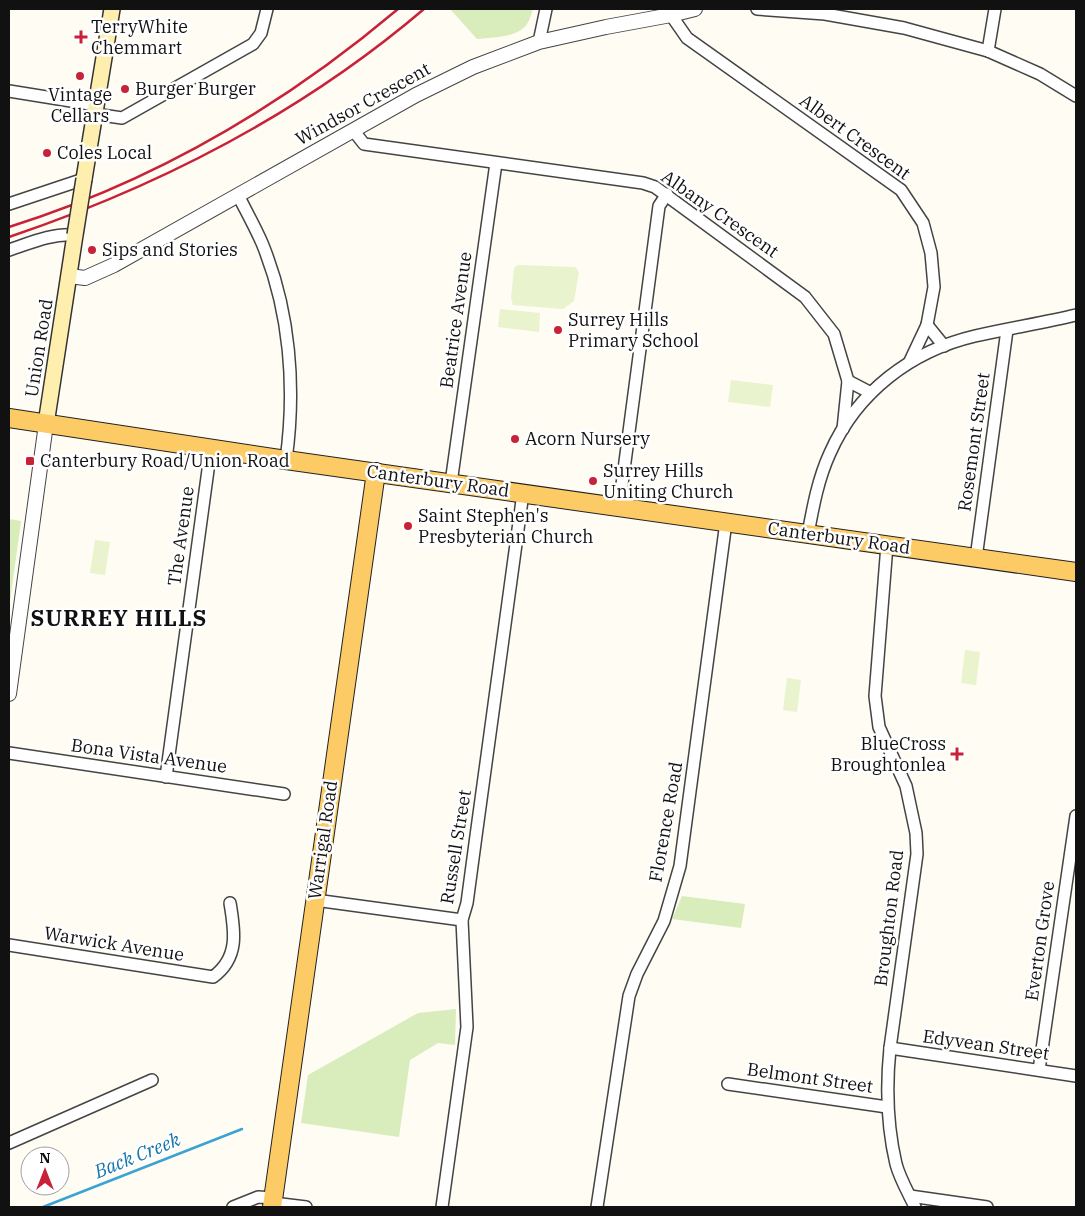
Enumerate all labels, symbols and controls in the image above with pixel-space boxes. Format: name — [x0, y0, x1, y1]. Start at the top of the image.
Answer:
place label: TerryWhite Chemmart — [91, 15, 188, 59]
marker: TerryWhite Chemmart — [75, 31, 87, 43]
street label: Windsor Crescent — [291, 57, 434, 150]
marker: Vintage Cellars — [74, 70, 86, 82]
place label: Burger Burger — [135, 77, 256, 100]
place label: Vintage Cellars — [48, 83, 112, 127]
marker: Burger Burger — [119, 83, 131, 95]
street label: Albert Crescent — [795, 89, 915, 184]
place label: Coles Local — [57, 141, 152, 164]
marker: Coles Local — [41, 147, 53, 159]
street label: Albany Crescent — [657, 165, 783, 263]
place label: Sips and Stories — [102, 238, 238, 261]
marker: Sips and Stories — [86, 244, 98, 256]
street label: Beatrice Avenue — [435, 250, 476, 390]
street label: Union Road — [19, 297, 58, 399]
place label: Surrey Hills Primary School — [568, 308, 699, 352]
marker: Surrey Hills Primary School — [552, 324, 564, 336]
street label: Rosemont Street — [952, 371, 995, 513]
place label: Acorn Nursery — [525, 427, 650, 450]
marker: Acorn Nursery — [509, 433, 521, 445]
place label: Canterbury Road/Union Road — [40, 449, 290, 472]
marker: Canterbury Road/Union Road — [24, 455, 36, 467]
street label: Canterbury Road — [365, 459, 511, 502]
place label: Surrey Hills Uniting Church — [603, 459, 733, 503]
marker: Surrey Hills Uniting Church — [587, 475, 599, 487]
street label: The Avenue — [162, 485, 199, 587]
place label: Saint Stephen's Presbyterian Church — [418, 504, 594, 548]
street label: Canterbury Road — [766, 516, 912, 559]
marker: Saint Stephen's Presbyterian Church — [402, 520, 414, 532]
district label: SURREY HILLS — [31, 603, 207, 632]
place label: BlueCross Broughtonlea — [831, 732, 946, 776]
street label: Bona Vista Avenue — [70, 733, 229, 778]
marker: BlueCross Broughtonlea — [950, 747, 964, 761]
street label: Florence Road — [644, 760, 687, 884]
street label: Warrigal Road — [303, 779, 342, 901]
street label: Russell Street — [435, 788, 476, 906]
street label: Broughton Road — [869, 848, 908, 988]
street label: Everton Grove — [1020, 879, 1059, 1002]
street label: Warwick Avenue — [42, 921, 186, 966]
street label: Edyvean Street — [921, 1024, 1051, 1065]
street label: Belmont Street — [746, 1057, 875, 1098]
water label: Back Creek — [90, 1127, 184, 1183]
north arrow — [20, 1146, 70, 1196]
text: N — [39, 1149, 51, 1167]

